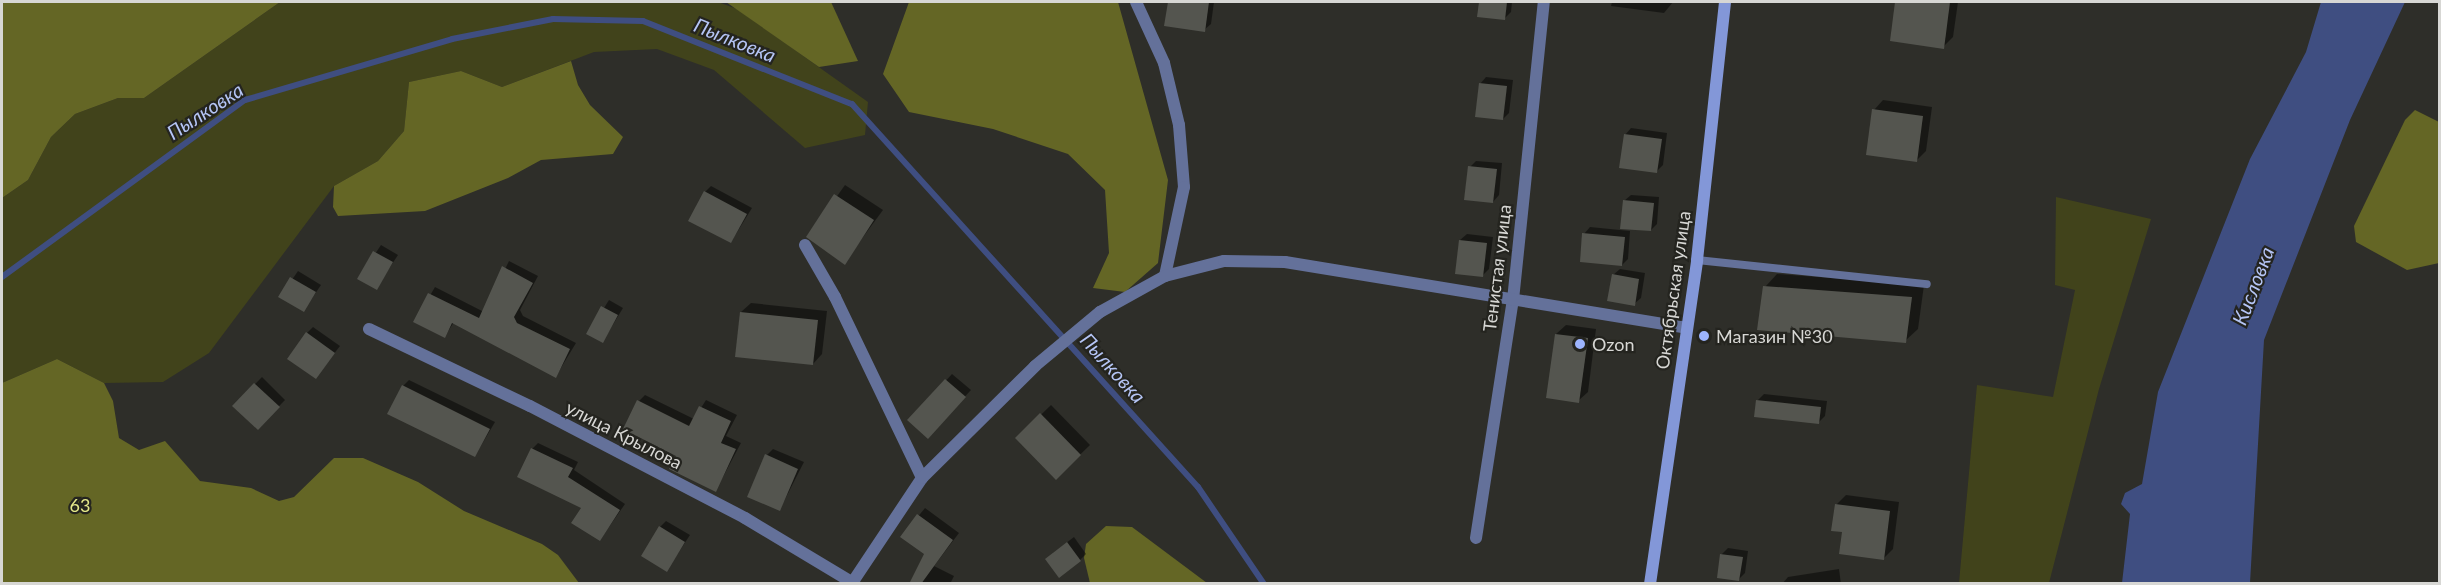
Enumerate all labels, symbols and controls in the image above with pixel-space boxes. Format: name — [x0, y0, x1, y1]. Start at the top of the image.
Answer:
water label: Пылковка — [691, 13, 779, 67]
water label: Пылковка — [162, 78, 248, 144]
street label: Тенистая улица — [1479, 203, 1515, 333]
street label: Октябрьская улица — [1651, 209, 1695, 371]
water label: Кисловка — [2227, 244, 2279, 328]
place label: Магазин №30 — [1716, 325, 1833, 347]
water label: Пылковка — [1075, 328, 1151, 408]
marker: Магазин №30 — [1697, 329, 1711, 343]
place label: Ozon — [1592, 333, 1634, 355]
marker: Ozon — [1573, 337, 1587, 351]
street label: улица Крылова — [562, 396, 686, 474]
park label: 63 — [70, 494, 90, 516]

